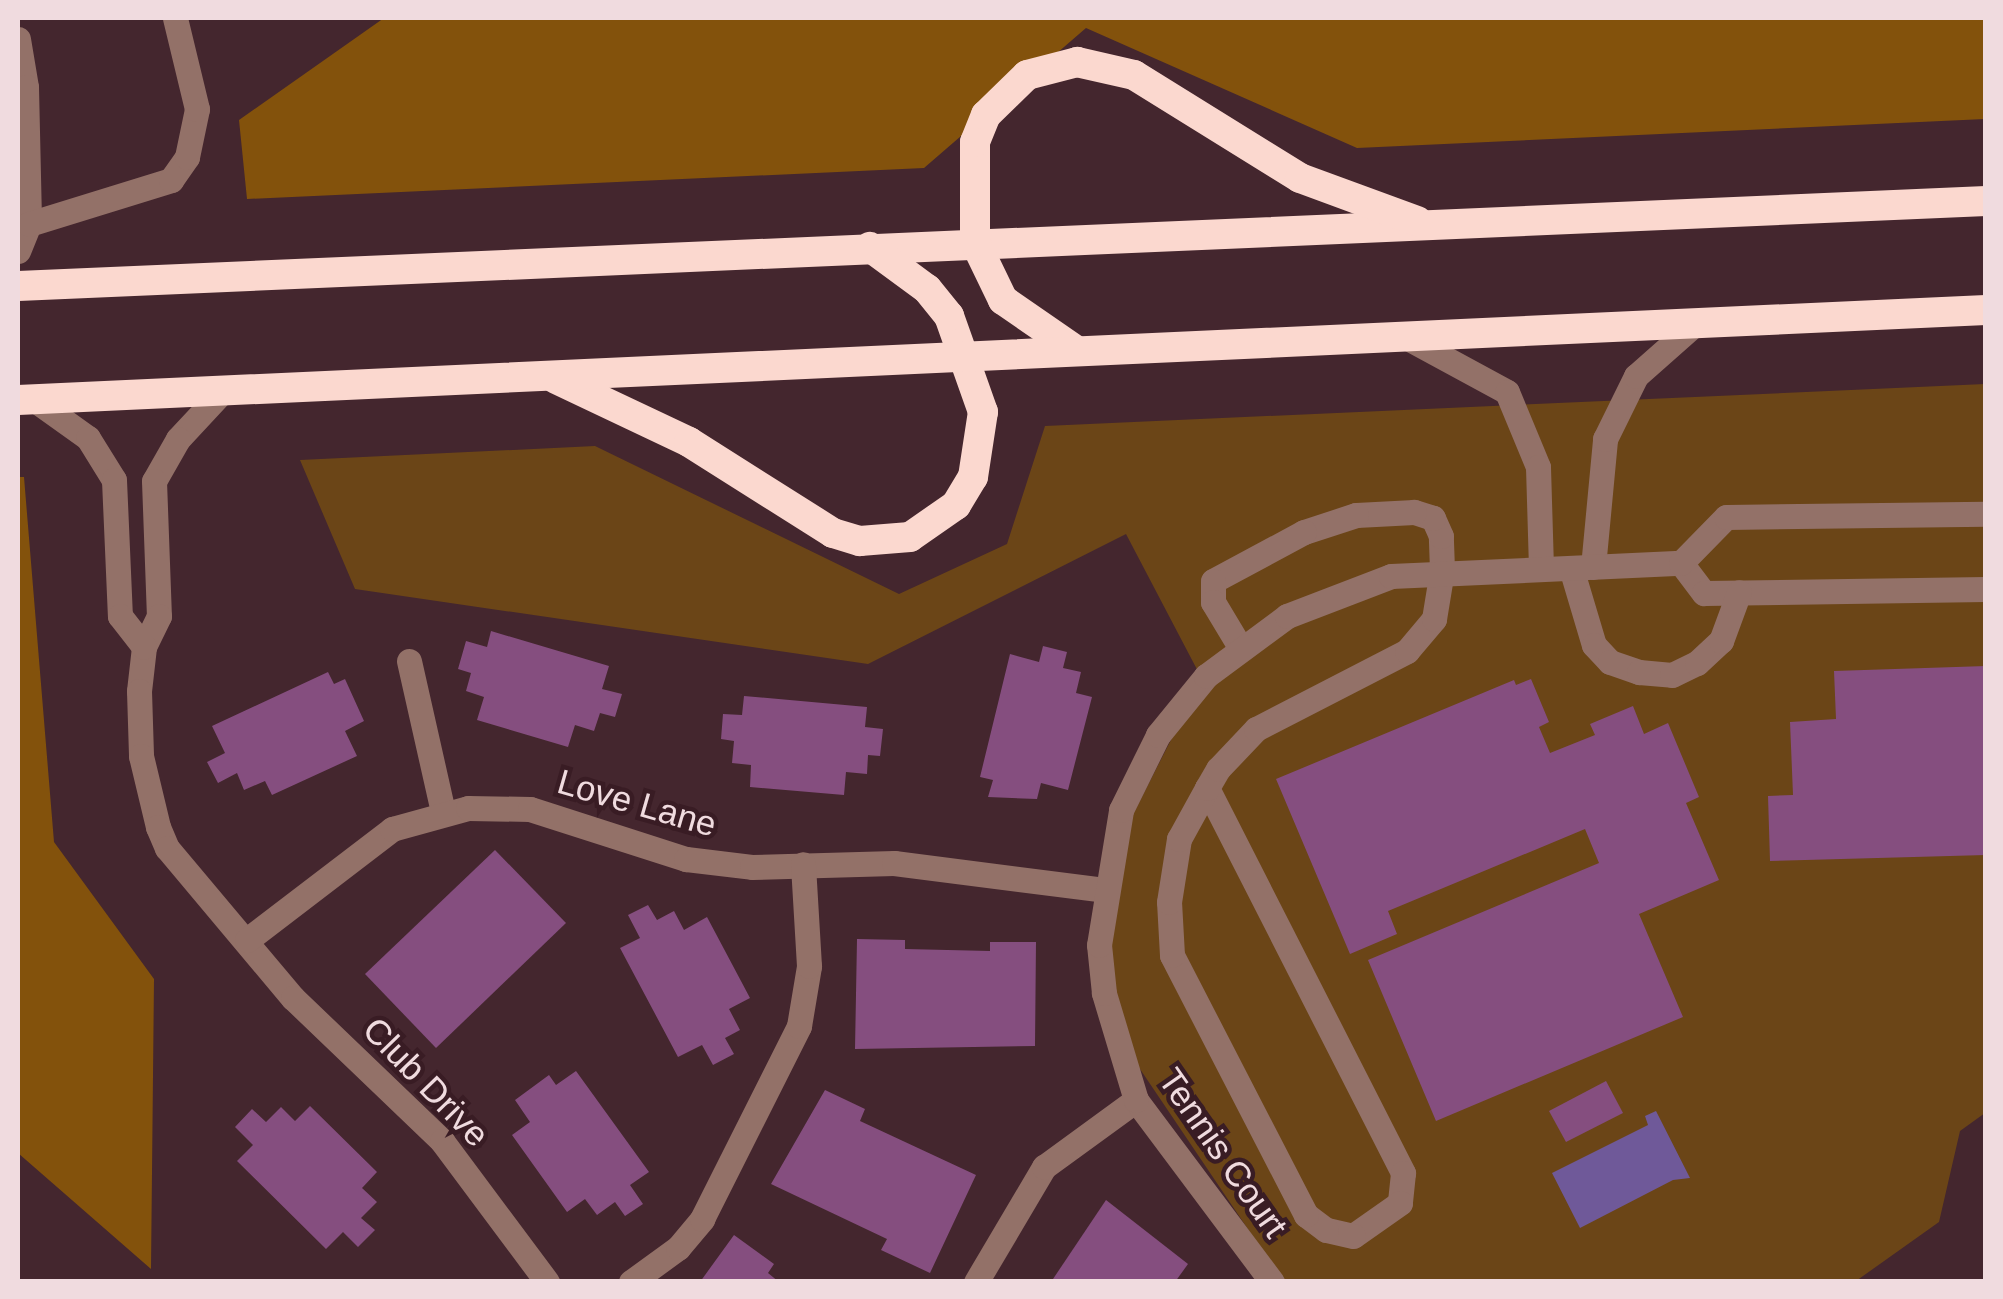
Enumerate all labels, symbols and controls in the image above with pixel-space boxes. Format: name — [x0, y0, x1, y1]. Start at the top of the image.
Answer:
street label: Love Lane — [553, 760, 721, 846]
street label: Club Drive — [354, 1009, 498, 1155]
street label: Tennis Court — [1149, 1060, 1297, 1246]

